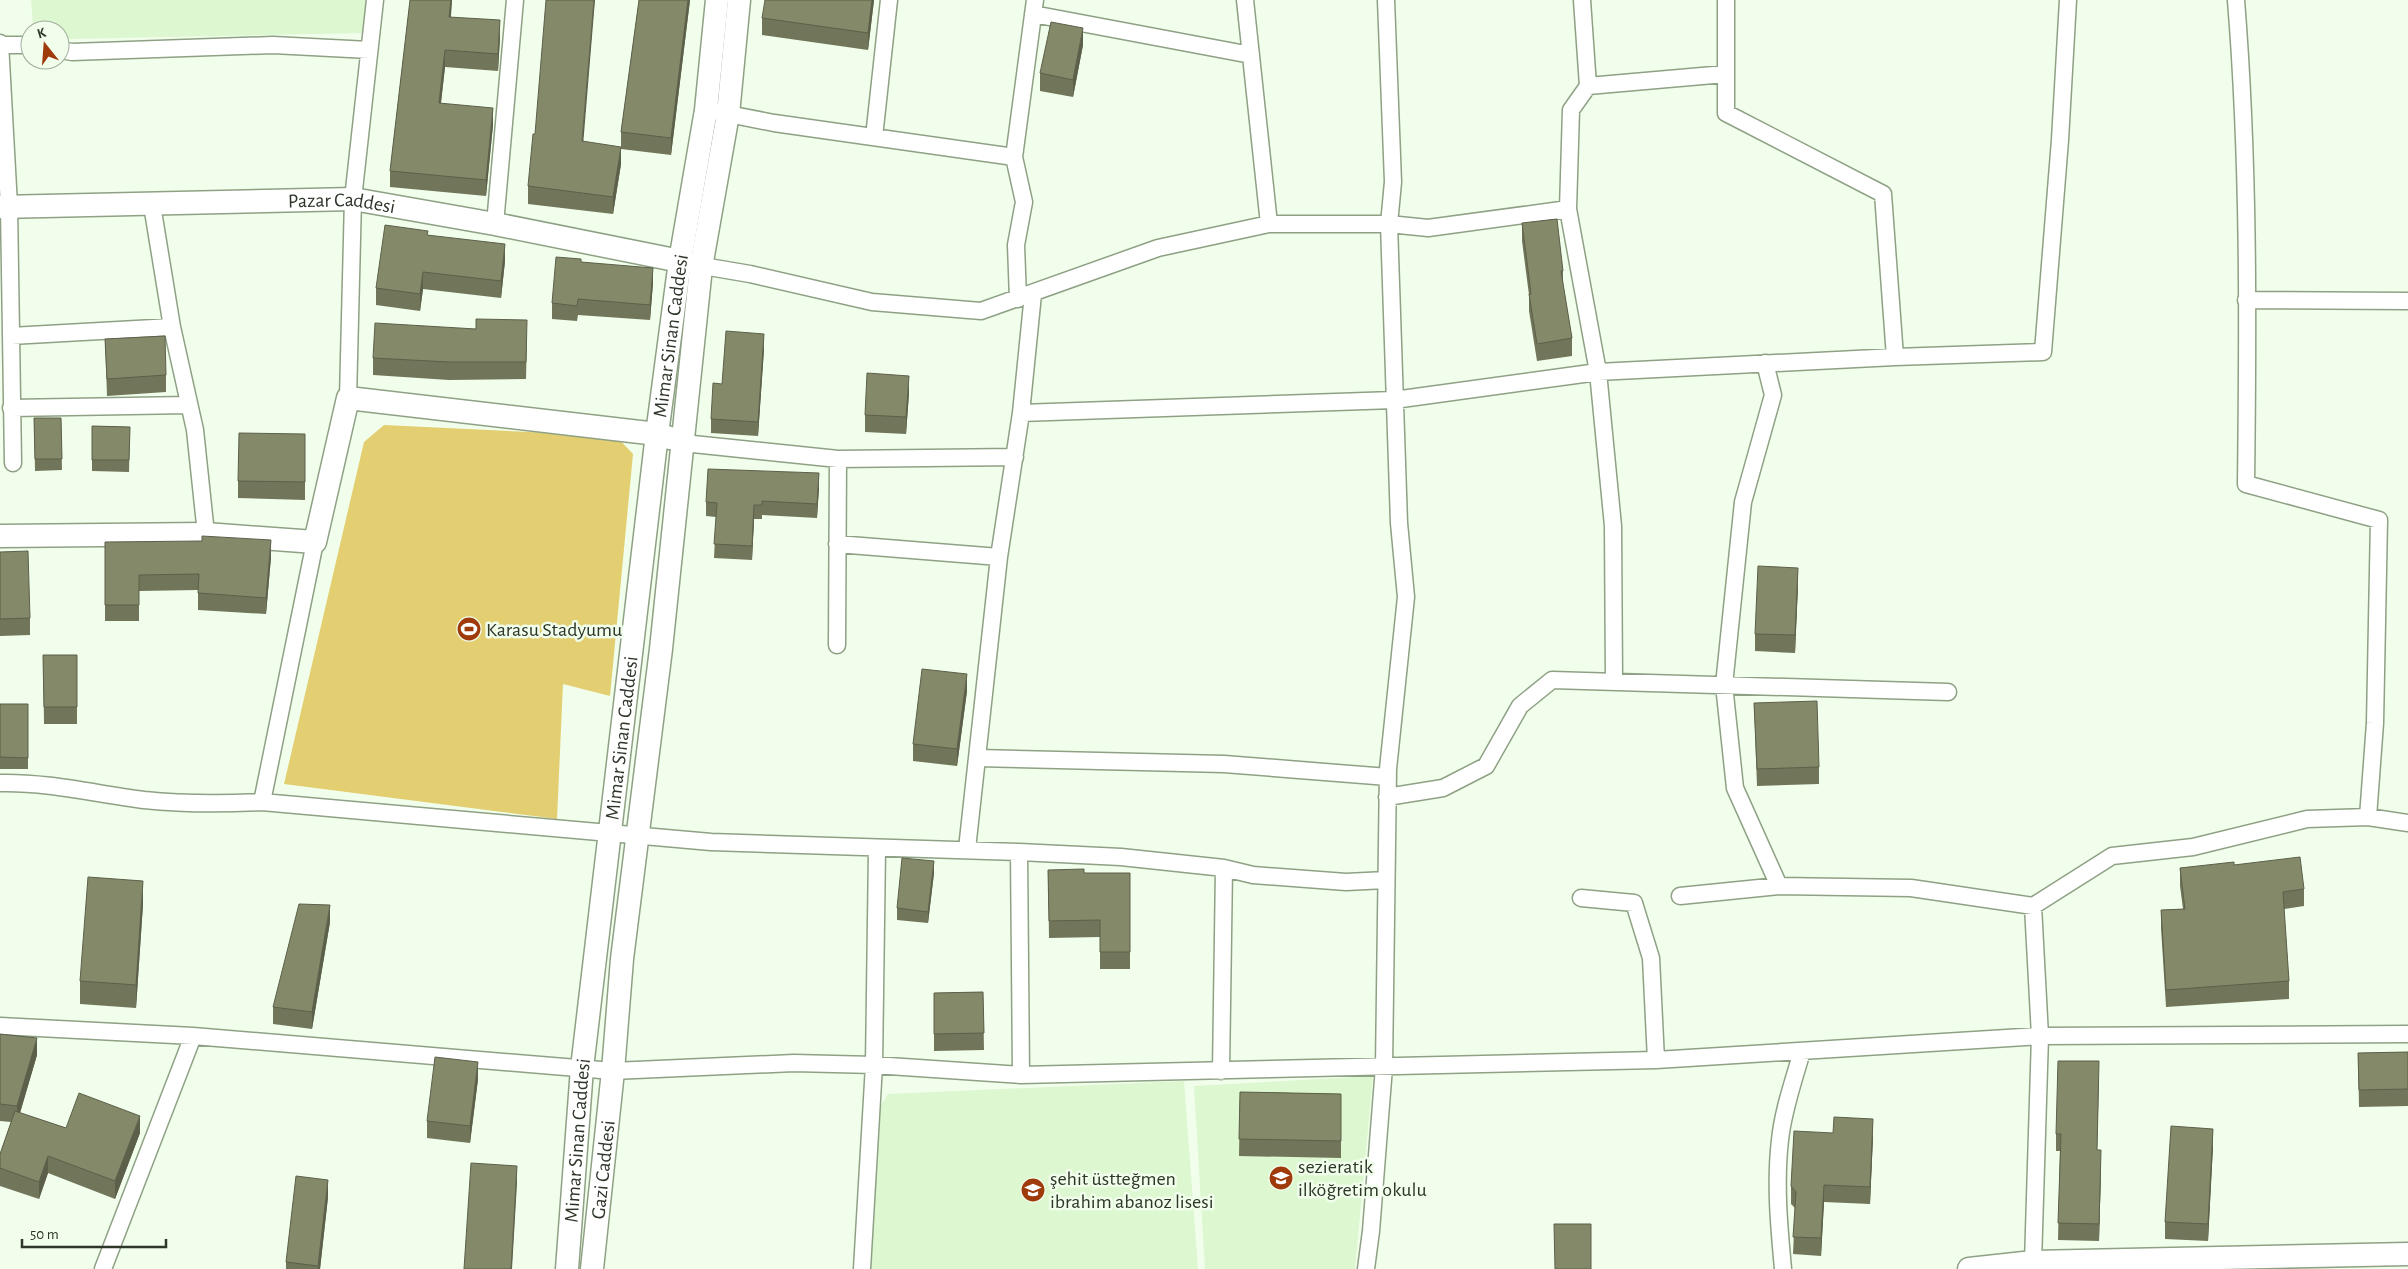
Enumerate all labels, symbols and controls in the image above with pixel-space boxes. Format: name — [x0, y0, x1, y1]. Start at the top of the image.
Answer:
north arrow — [20, 20, 70, 70]
text: K — [36, 25, 48, 41]
street label: Pazar Caddesi — [288, 190, 397, 217]
street label: Mimar Sinan Caddesi — [650, 253, 692, 419]
sports icon: Karasu Stadyumu — [456, 616, 482, 642]
place label: Karasu Stadyumu — [486, 620, 622, 640]
street label: Mimar Sinan Caddesi — [602, 655, 642, 821]
street label: Mimar Sinan Caddesi — [561, 1057, 594, 1223]
street label: Gazi Caddesi — [588, 1119, 619, 1220]
place label: sezieratik ilköğretim okulu — [1298, 1157, 1427, 1200]
school or university icon: sezieratik ilköğretim okulu — [1268, 1165, 1294, 1191]
place label: şehit üstteğmen ibrahim abanoz lisesi — [1050, 1169, 1214, 1212]
school or university icon: şehit üstteğmen ibrahim abanoz lisesi — [1020, 1177, 1046, 1203]
scale bar — [22, 1216, 166, 1248]
text: 50 m — [30, 1227, 59, 1242]

